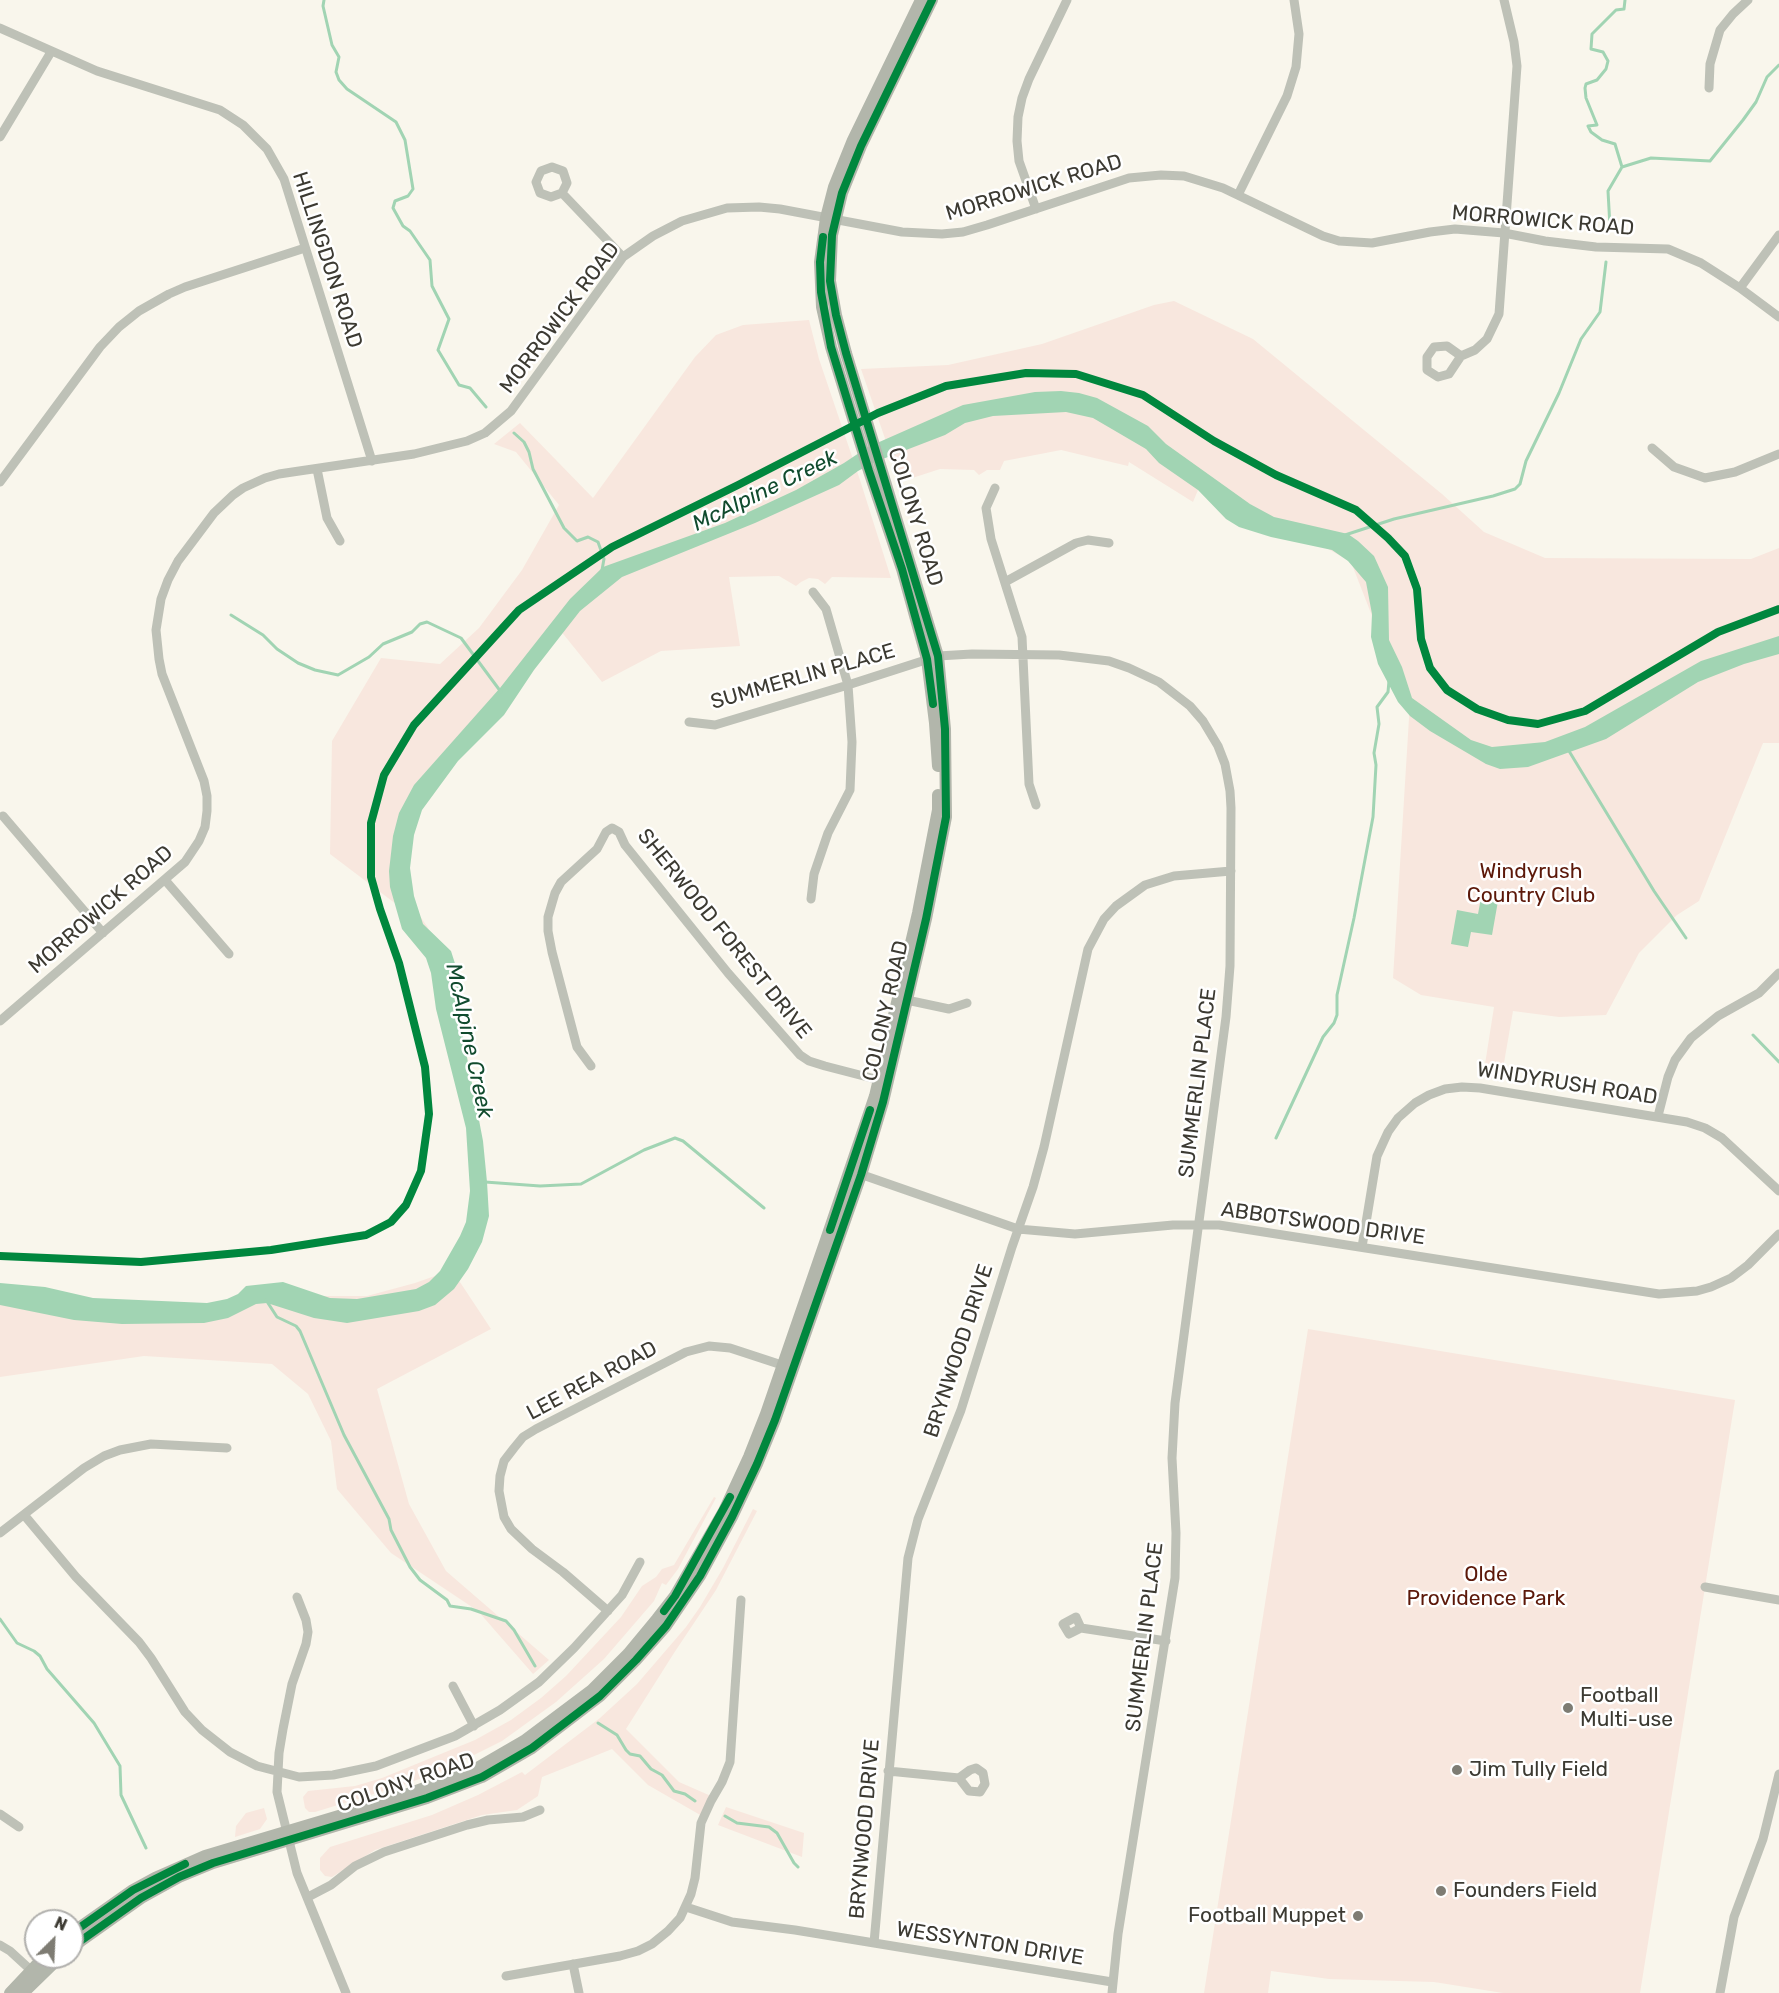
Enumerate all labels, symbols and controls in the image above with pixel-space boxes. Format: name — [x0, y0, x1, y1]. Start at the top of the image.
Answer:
street label: MORROWICK ROAD — [943, 149, 1125, 227]
street label: HILLINGDON ROAD — [287, 169, 367, 351]
street label: MORROWICK ROAD — [1451, 200, 1635, 242]
street label: MORROWICK ROAD — [495, 237, 625, 399]
water label: McAlpine Creek — [688, 444, 842, 538]
street label: COLONY ROAD — [882, 445, 948, 589]
street label: SUMMERLIN PLACE — [708, 639, 898, 715]
street label: SHERWOOD FOREST DRIVE — [632, 824, 816, 1044]
street label: MORROWICK ROAD — [24, 840, 178, 980]
park label: Windyrush Country Club — [1467, 859, 1595, 909]
street label: COLONY ROAD — [858, 938, 914, 1084]
water label: McAlpine Creek — [440, 961, 498, 1121]
street label: SUMMERLIN PLACE — [1174, 987, 1222, 1179]
street label: WINDYRUSH ROAD — [1475, 1057, 1659, 1111]
street label: ABBOTSWOOD DRIVE — [1219, 1197, 1427, 1251]
street label: BRYNWOOD DRIVE — [919, 1261, 999, 1441]
street label: LEE REA ROAD — [522, 1336, 662, 1426]
street label: SUMMERLIN PLACE — [1121, 1541, 1169, 1733]
park label: Olde Providence Park — [1407, 1562, 1565, 1612]
place label: Football Multi-use — [1580, 1683, 1673, 1733]
marker: Football Multi-use — [1561, 1701, 1575, 1715]
street label: BRYNWOOD DRIVE — [845, 1738, 885, 1920]
street label: COLONY ROAD — [334, 1748, 478, 1818]
place label: Jim Tully Field — [1469, 1757, 1608, 1783]
marker: Jim Tully Field — [1450, 1763, 1464, 1777]
place label: Founders Field — [1453, 1878, 1597, 1904]
marker: Founders Field — [1434, 1884, 1448, 1898]
place label: Football Muppet — [1188, 1903, 1346, 1929]
north arrow — [24, 1909, 84, 1969]
marker: Football Muppet — [1351, 1909, 1365, 1923]
text: N — [52, 1913, 70, 1935]
street label: WESSYNTON DRIVE — [894, 1917, 1086, 1971]

